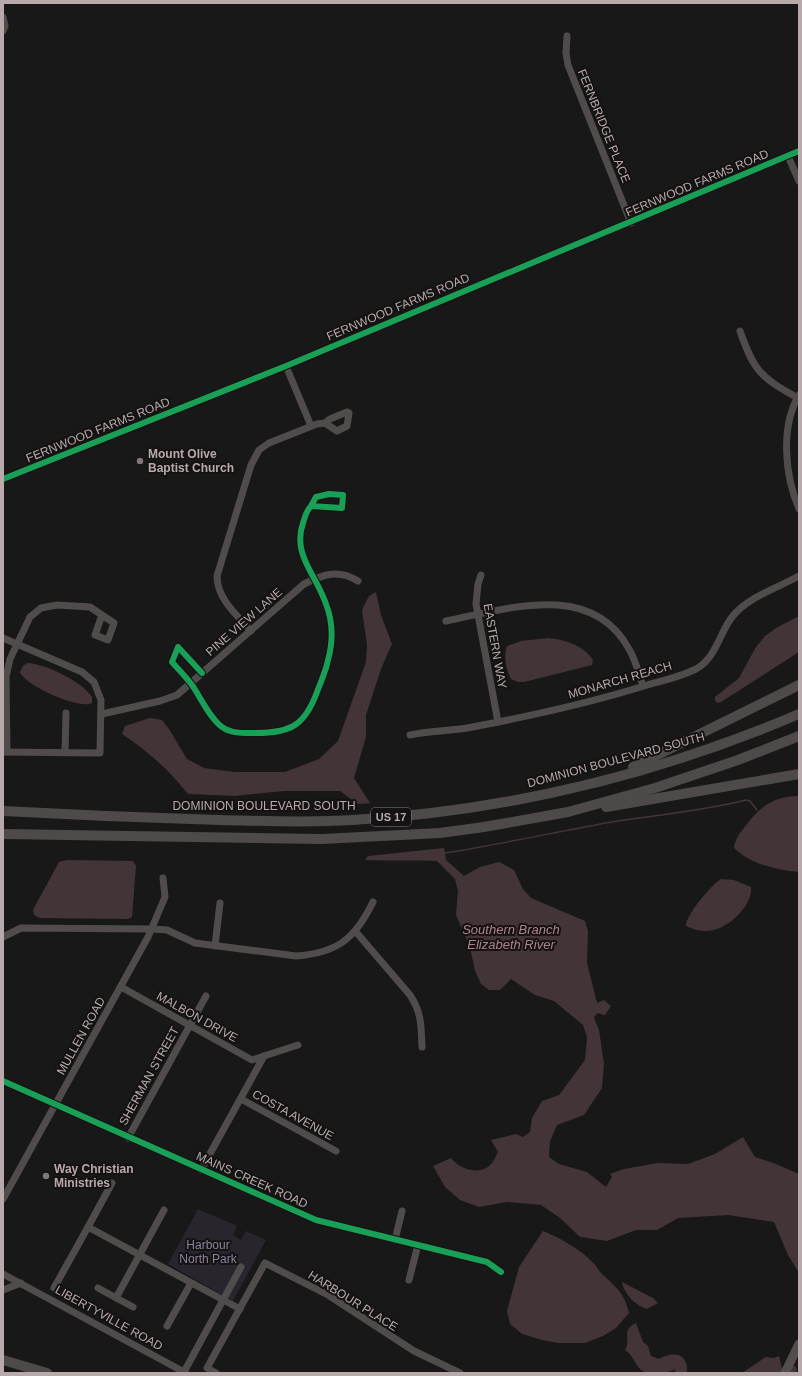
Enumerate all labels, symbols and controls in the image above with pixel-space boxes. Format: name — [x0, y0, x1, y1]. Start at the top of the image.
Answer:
street label: FERNBRIDGE PLACE — [575, 67, 633, 185]
street label: FERNWOOD FARMS ROAD — [623, 146, 771, 220]
street label: FERNWOOD FARMS ROAD — [324, 270, 472, 344]
street label: FERNWOOD FARMS ROAD — [24, 395, 172, 465]
place label: Mount Olive Baptist Church — [148, 447, 234, 475]
marker: Mount Olive Baptist Church — [135, 456, 145, 466]
street label: PINE VIEW LANE — [203, 585, 285, 659]
street label: EASTERN WAY — [481, 602, 509, 690]
street label: MONARCH REACH — [566, 658, 674, 702]
street label: DOMINION BOULEVARD SOUTH — [526, 730, 706, 790]
street label: DOMINION BOULEVARD SOUTH — [172, 799, 356, 813]
road number: US 17 — [371, 808, 411, 826]
water label: Southern Branch Elizabeth River — [462, 922, 560, 952]
street label: MALBON DRIVE — [154, 989, 240, 1045]
street label: MULLEN ROAD — [54, 994, 108, 1077]
street label: SHERMAN STREET — [116, 1024, 182, 1128]
street label: COSTA AVENUE — [250, 1087, 336, 1143]
street label: MAINS CREEK ROAD — [194, 1149, 310, 1211]
place label: Way Christian Ministries — [54, 1162, 134, 1190]
marker: Way Christian Ministries — [41, 1171, 51, 1181]
park label: Harbour North Park — [179, 1238, 238, 1266]
street label: HARBOUR PLACE — [306, 1268, 400, 1334]
street label: LIBERTYVILLE ROAD — [53, 1283, 165, 1353]

